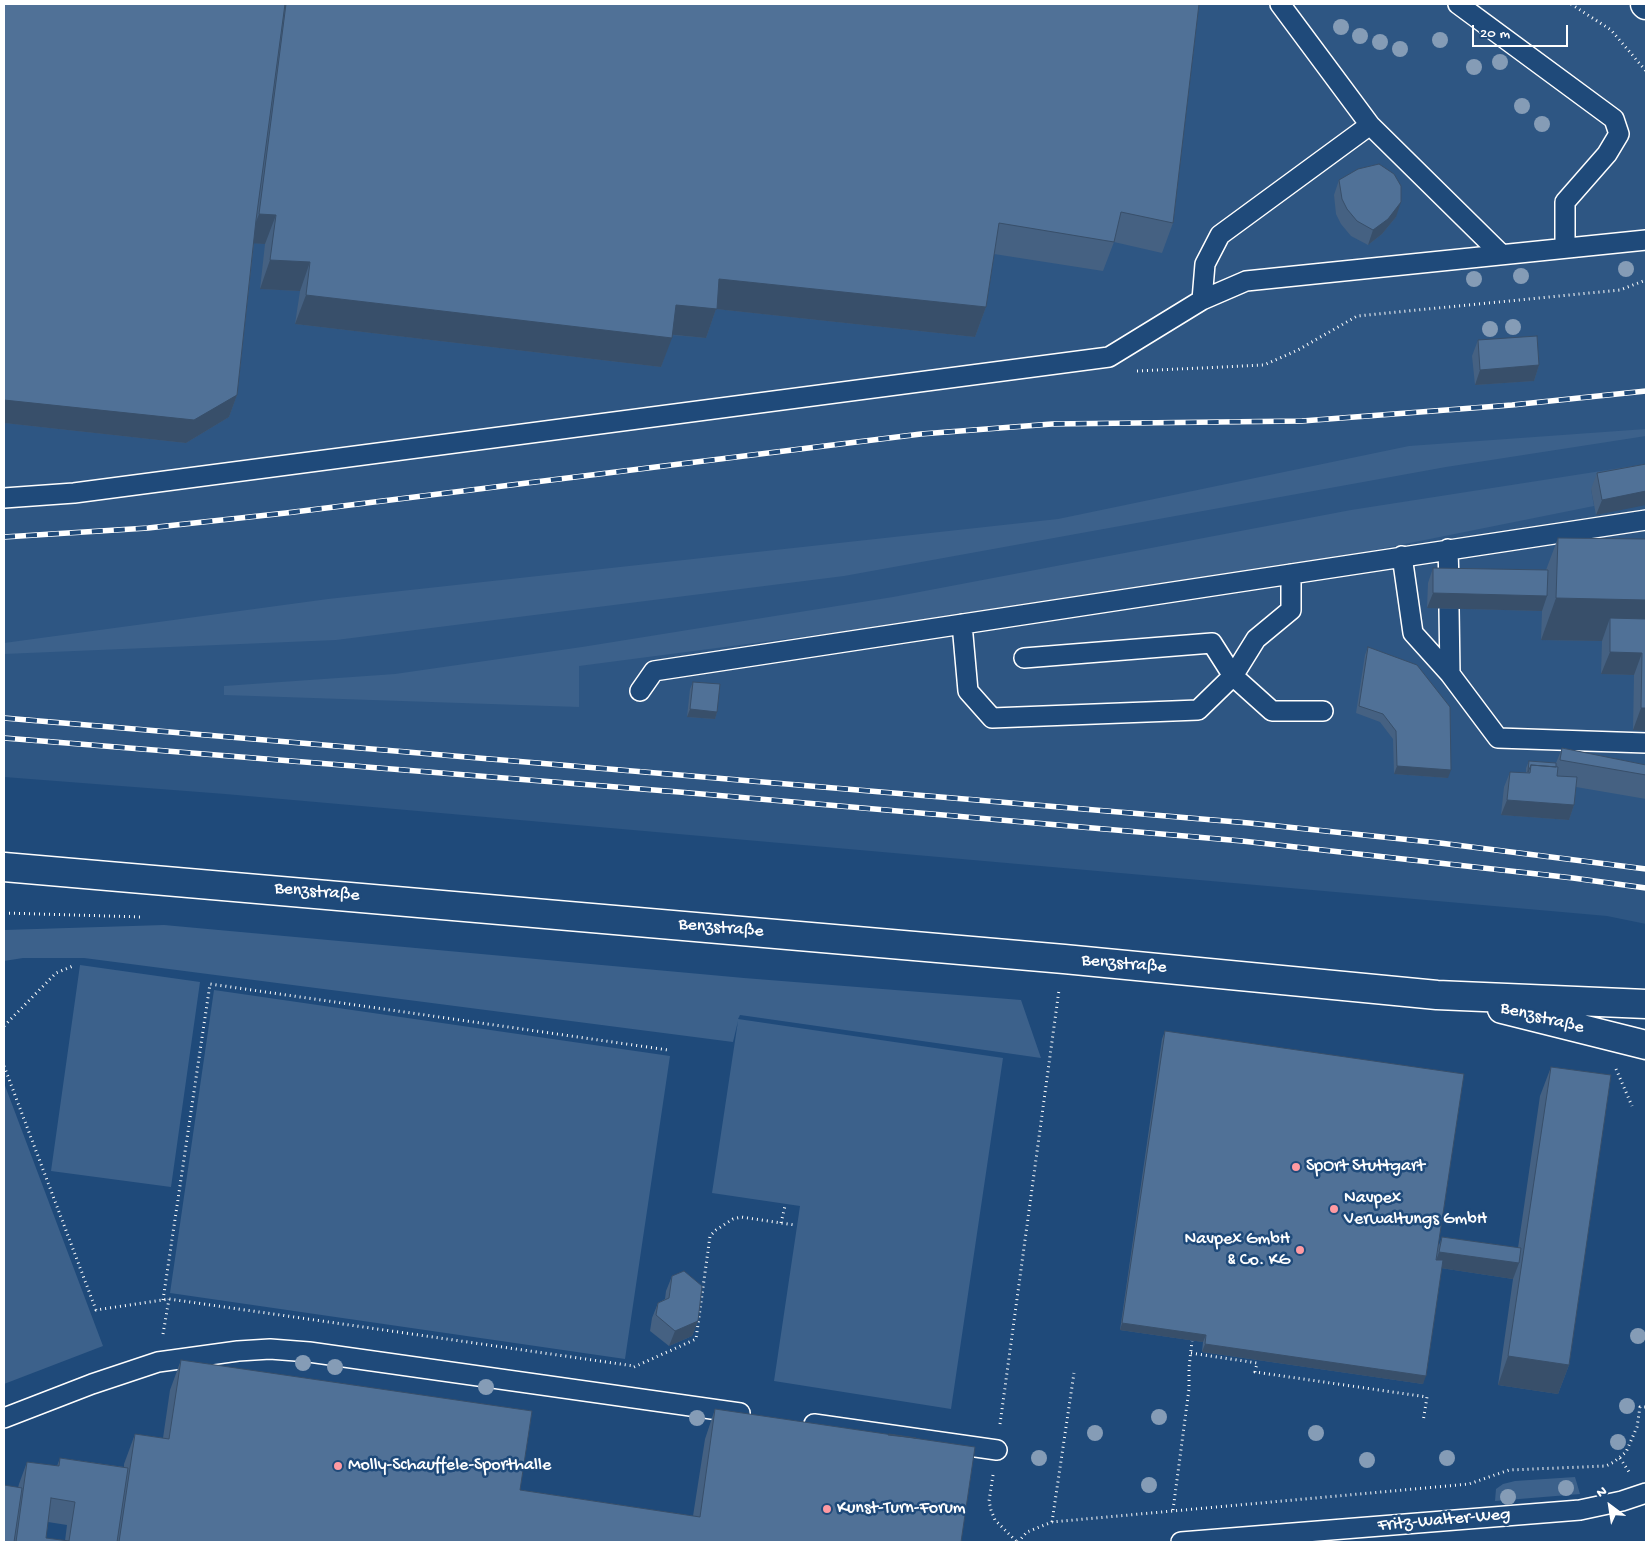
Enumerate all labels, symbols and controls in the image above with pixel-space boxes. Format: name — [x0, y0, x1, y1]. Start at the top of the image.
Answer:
scale bar — [1475, 15, 1571, 47]
text: 20 m — [1480, 25, 1510, 43]
street label: Benzstraße — [273, 879, 361, 907]
street label: Benzstraße — [677, 915, 765, 943]
street label: Benzstraße — [1080, 951, 1168, 979]
street label: Benzstraße — [1498, 998, 1586, 1040]
place label: SpOrt Stuttgart — [1306, 1156, 1425, 1178]
marker: SpOrt Stuttgart — [1290, 1161, 1302, 1173]
place label: Navpex Verwaltungs GmbH — [1344, 1188, 1487, 1230]
marker: Navpex Verwaltungs GmbH — [1328, 1203, 1340, 1215]
place label: Navpex GmbH & Co. KG — [1185, 1229, 1290, 1272]
marker: Navpex GmbH & Co. KG — [1294, 1244, 1306, 1256]
place label: Molly-Schauffele-Sporthalle — [348, 1455, 551, 1477]
marker: Molly-Schauffele-Sporthalle — [332, 1460, 344, 1472]
north arrow — [1585, 1481, 1635, 1531]
text: N — [1594, 1483, 1610, 1502]
place label: Kunst-Turn-Forum — [837, 1498, 966, 1520]
marker: Kunst-Turn-Forum — [821, 1503, 833, 1515]
street label: Fritz-Walter-Weg — [1377, 1504, 1511, 1538]

